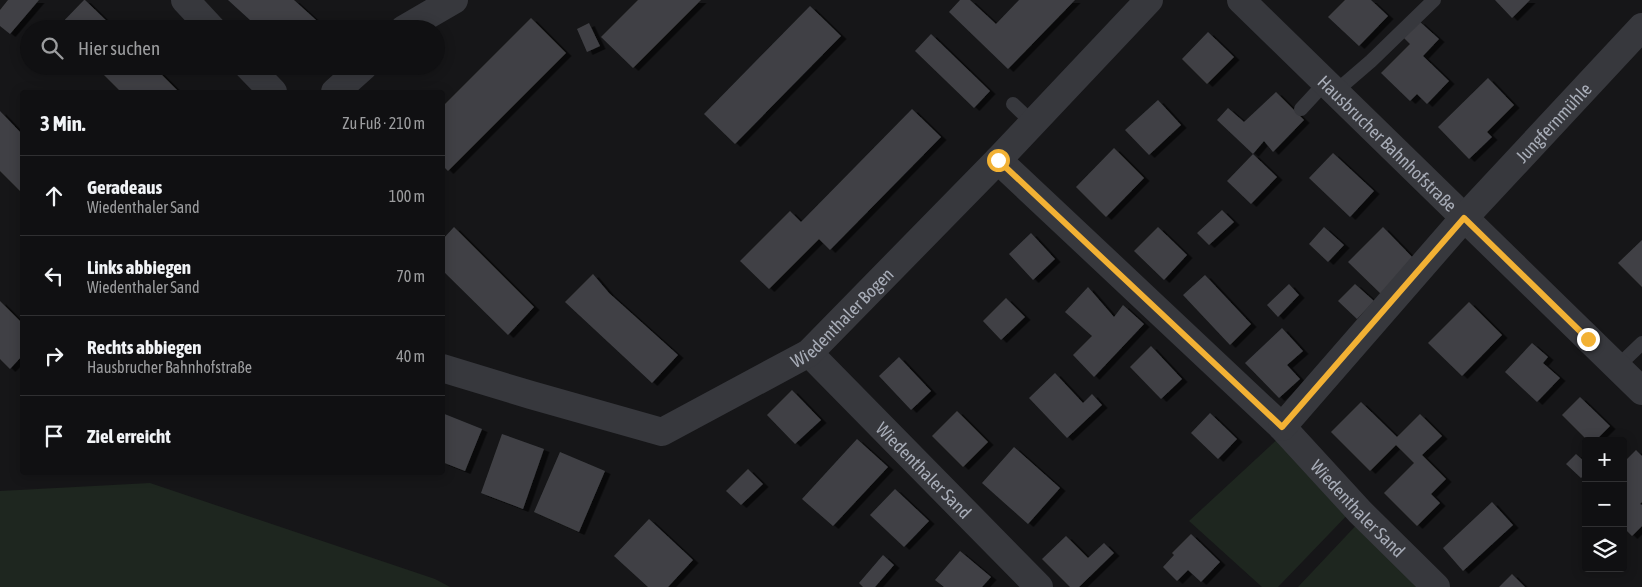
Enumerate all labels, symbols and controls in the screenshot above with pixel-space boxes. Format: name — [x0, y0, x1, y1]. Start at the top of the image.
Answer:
search box — [20, 20, 445, 75]
icon: search — [38, 34, 66, 62]
text: Hier suchen — [78, 37, 160, 59]
street label: Hausbrucher Bahnhofstraße — [1314, 71, 1462, 216]
street label: Jungfernmühle — [1511, 78, 1595, 166]
text: 3 Min. — [40, 111, 86, 135]
text: Zu Fuß · 210 m — [342, 114, 425, 132]
route start — [987, 149, 1010, 172]
text: Geradeaus — [87, 176, 162, 198]
icon: ahead — [40, 182, 68, 210]
text: 100 m — [389, 187, 425, 205]
text: Wiedenthaler Sand — [87, 198, 200, 216]
text: Links abbiegen — [87, 256, 191, 278]
icon: left — [40, 262, 68, 290]
street label: Wiedenthaler Bogen — [787, 263, 897, 371]
text: 70 m — [396, 267, 425, 285]
text: Wiedenthaler Sand — [87, 278, 200, 296]
route end — [1577, 328, 1600, 351]
text: Rechts abbiegen — [87, 336, 202, 358]
icon: right — [40, 342, 68, 370]
text: 40 m — [396, 347, 425, 365]
text: Hausbrucher Bahnhofstraße — [87, 358, 252, 376]
street label: Wiedenthaler Sand — [872, 417, 976, 523]
icon: arrive — [40, 422, 68, 450]
text: Ziel erreicht — [87, 425, 171, 447]
map controls — [1582, 437, 1627, 572]
button: + — [1582, 437, 1627, 482]
street label: Wiedenthaler Sand — [1307, 455, 1410, 561]
button: − — [1582, 482, 1627, 527]
button: layers — [1582, 527, 1627, 572]

